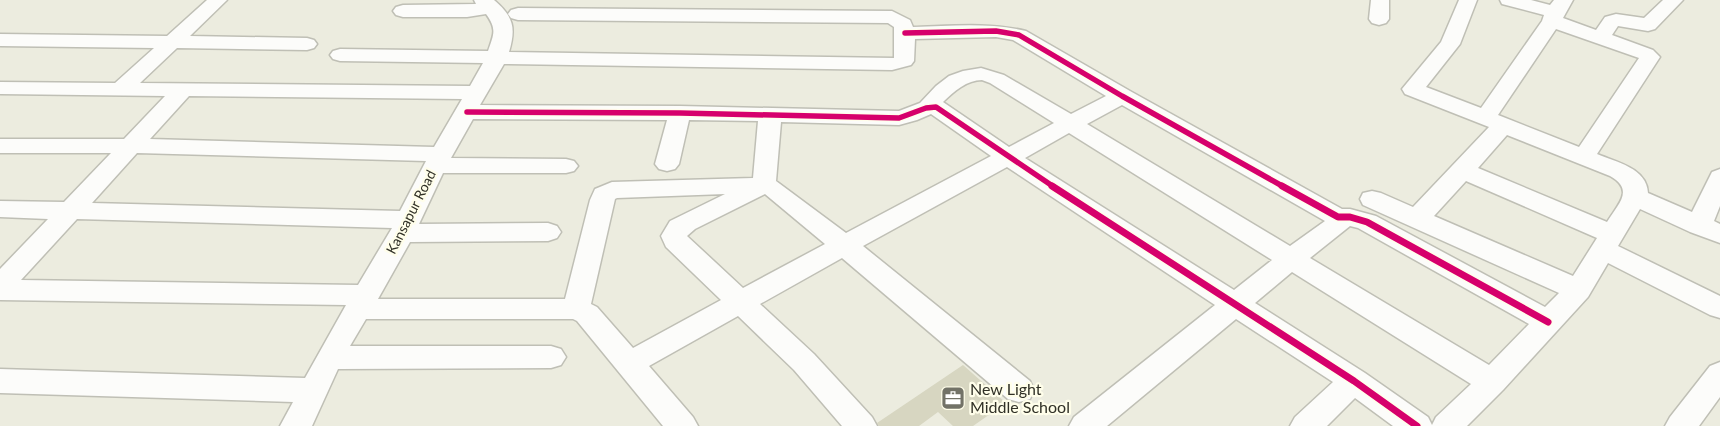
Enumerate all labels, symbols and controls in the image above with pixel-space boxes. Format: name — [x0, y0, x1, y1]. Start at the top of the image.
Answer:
street label: Kansapur Road — [382, 167, 439, 257]
place label: New Light Middle School — [970, 379, 1070, 416]
office icon: New Light Middle School — [940, 385, 966, 411]

